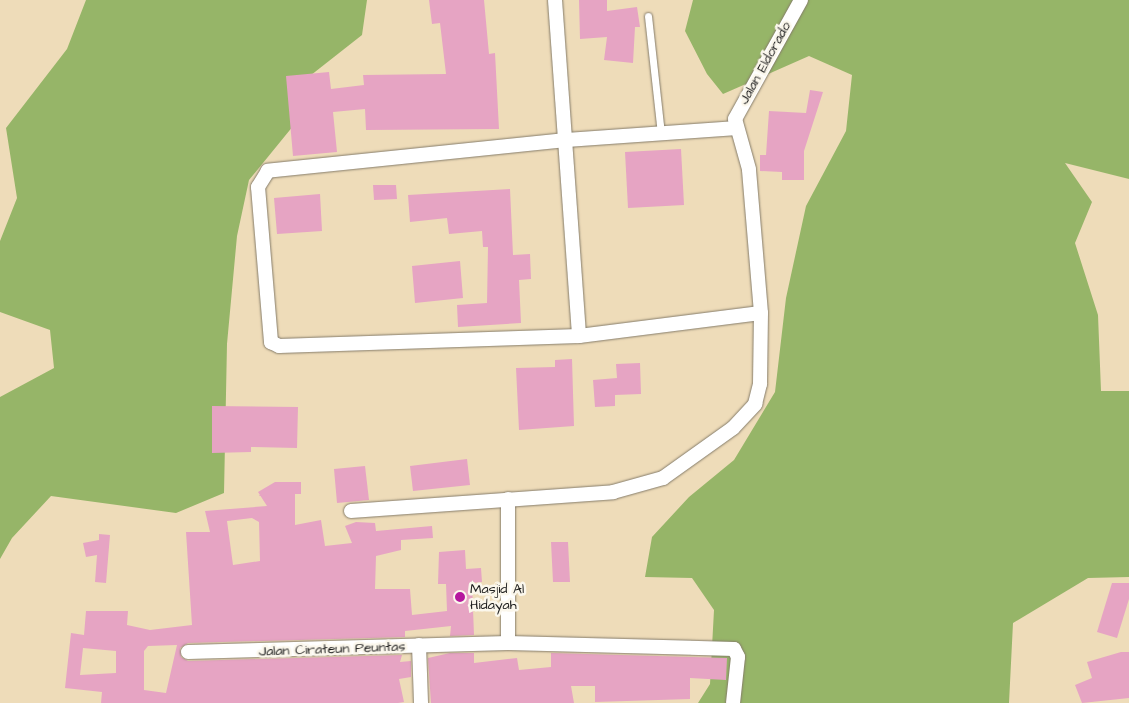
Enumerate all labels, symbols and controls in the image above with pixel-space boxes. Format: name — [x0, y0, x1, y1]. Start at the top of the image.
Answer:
street label: Jalan Eldorado — [735, 19, 795, 107]
place label: Masjid Al Hidayah — [470, 581, 524, 614]
marker: Masjid Al Hidayah — [454, 591, 466, 603]
street label: Jalan Cirateun Peuntas — [258, 638, 406, 660]

